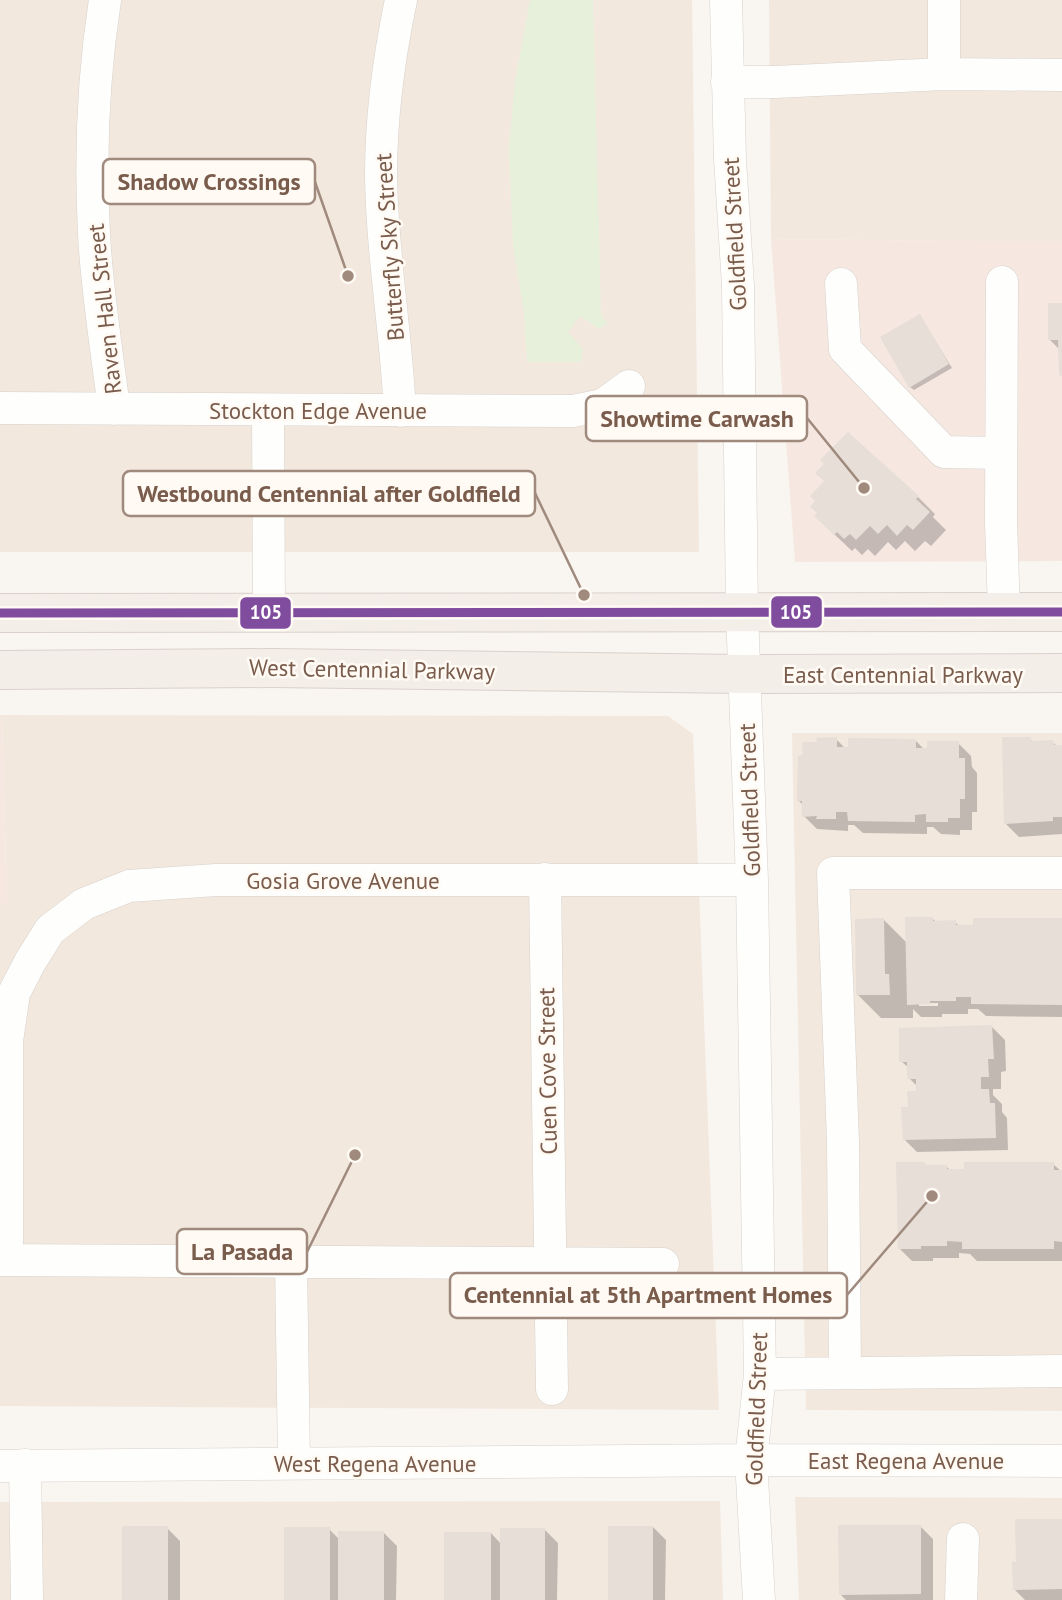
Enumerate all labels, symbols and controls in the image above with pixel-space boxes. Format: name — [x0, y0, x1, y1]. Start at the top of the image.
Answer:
street label: Butterfly Sky Street — [368, 152, 410, 342]
street label: Goldfield Street — [715, 156, 752, 311]
callout: Shadow Crossings — [103, 159, 315, 204]
text: Shadow Crossings — [117, 166, 301, 197]
street label: Raven Hall Street — [81, 222, 127, 396]
street label: Stockton Edge Avenue — [209, 396, 427, 425]
callout: Showtime Carwash — [586, 396, 807, 441]
text: Showtime Carwash — [600, 403, 794, 434]
callout: Westbound Centennial after Goldfield — [123, 471, 535, 516]
text: Westbound Centennial after Goldfield — [137, 478, 521, 509]
line badge: 105 — [770, 595, 823, 629]
line badge: 105 — [239, 596, 292, 630]
text: 105 — [250, 600, 282, 624]
text: 105 — [780, 600, 812, 624]
street label: West Centennial Parkway — [249, 652, 496, 686]
street label: East Centennial Parkway — [783, 660, 1023, 689]
street label: Goldfield Street — [732, 723, 766, 877]
street label: Gosia Grove Avenue — [246, 866, 440, 895]
street label: Cuen Cove Street — [531, 987, 563, 1155]
callout: La Pasada — [177, 1229, 307, 1274]
text: La Pasada — [191, 1236, 293, 1267]
callout: Centennial at 5th Apartment Homes — [450, 1273, 847, 1318]
text: Centennial at 5th Apartment Homes — [464, 1279, 832, 1310]
street label: Goldfield Street — [739, 1332, 773, 1486]
street label: East Regena Avenue — [808, 1446, 1004, 1475]
street label: West Regena Avenue — [274, 1449, 476, 1478]

